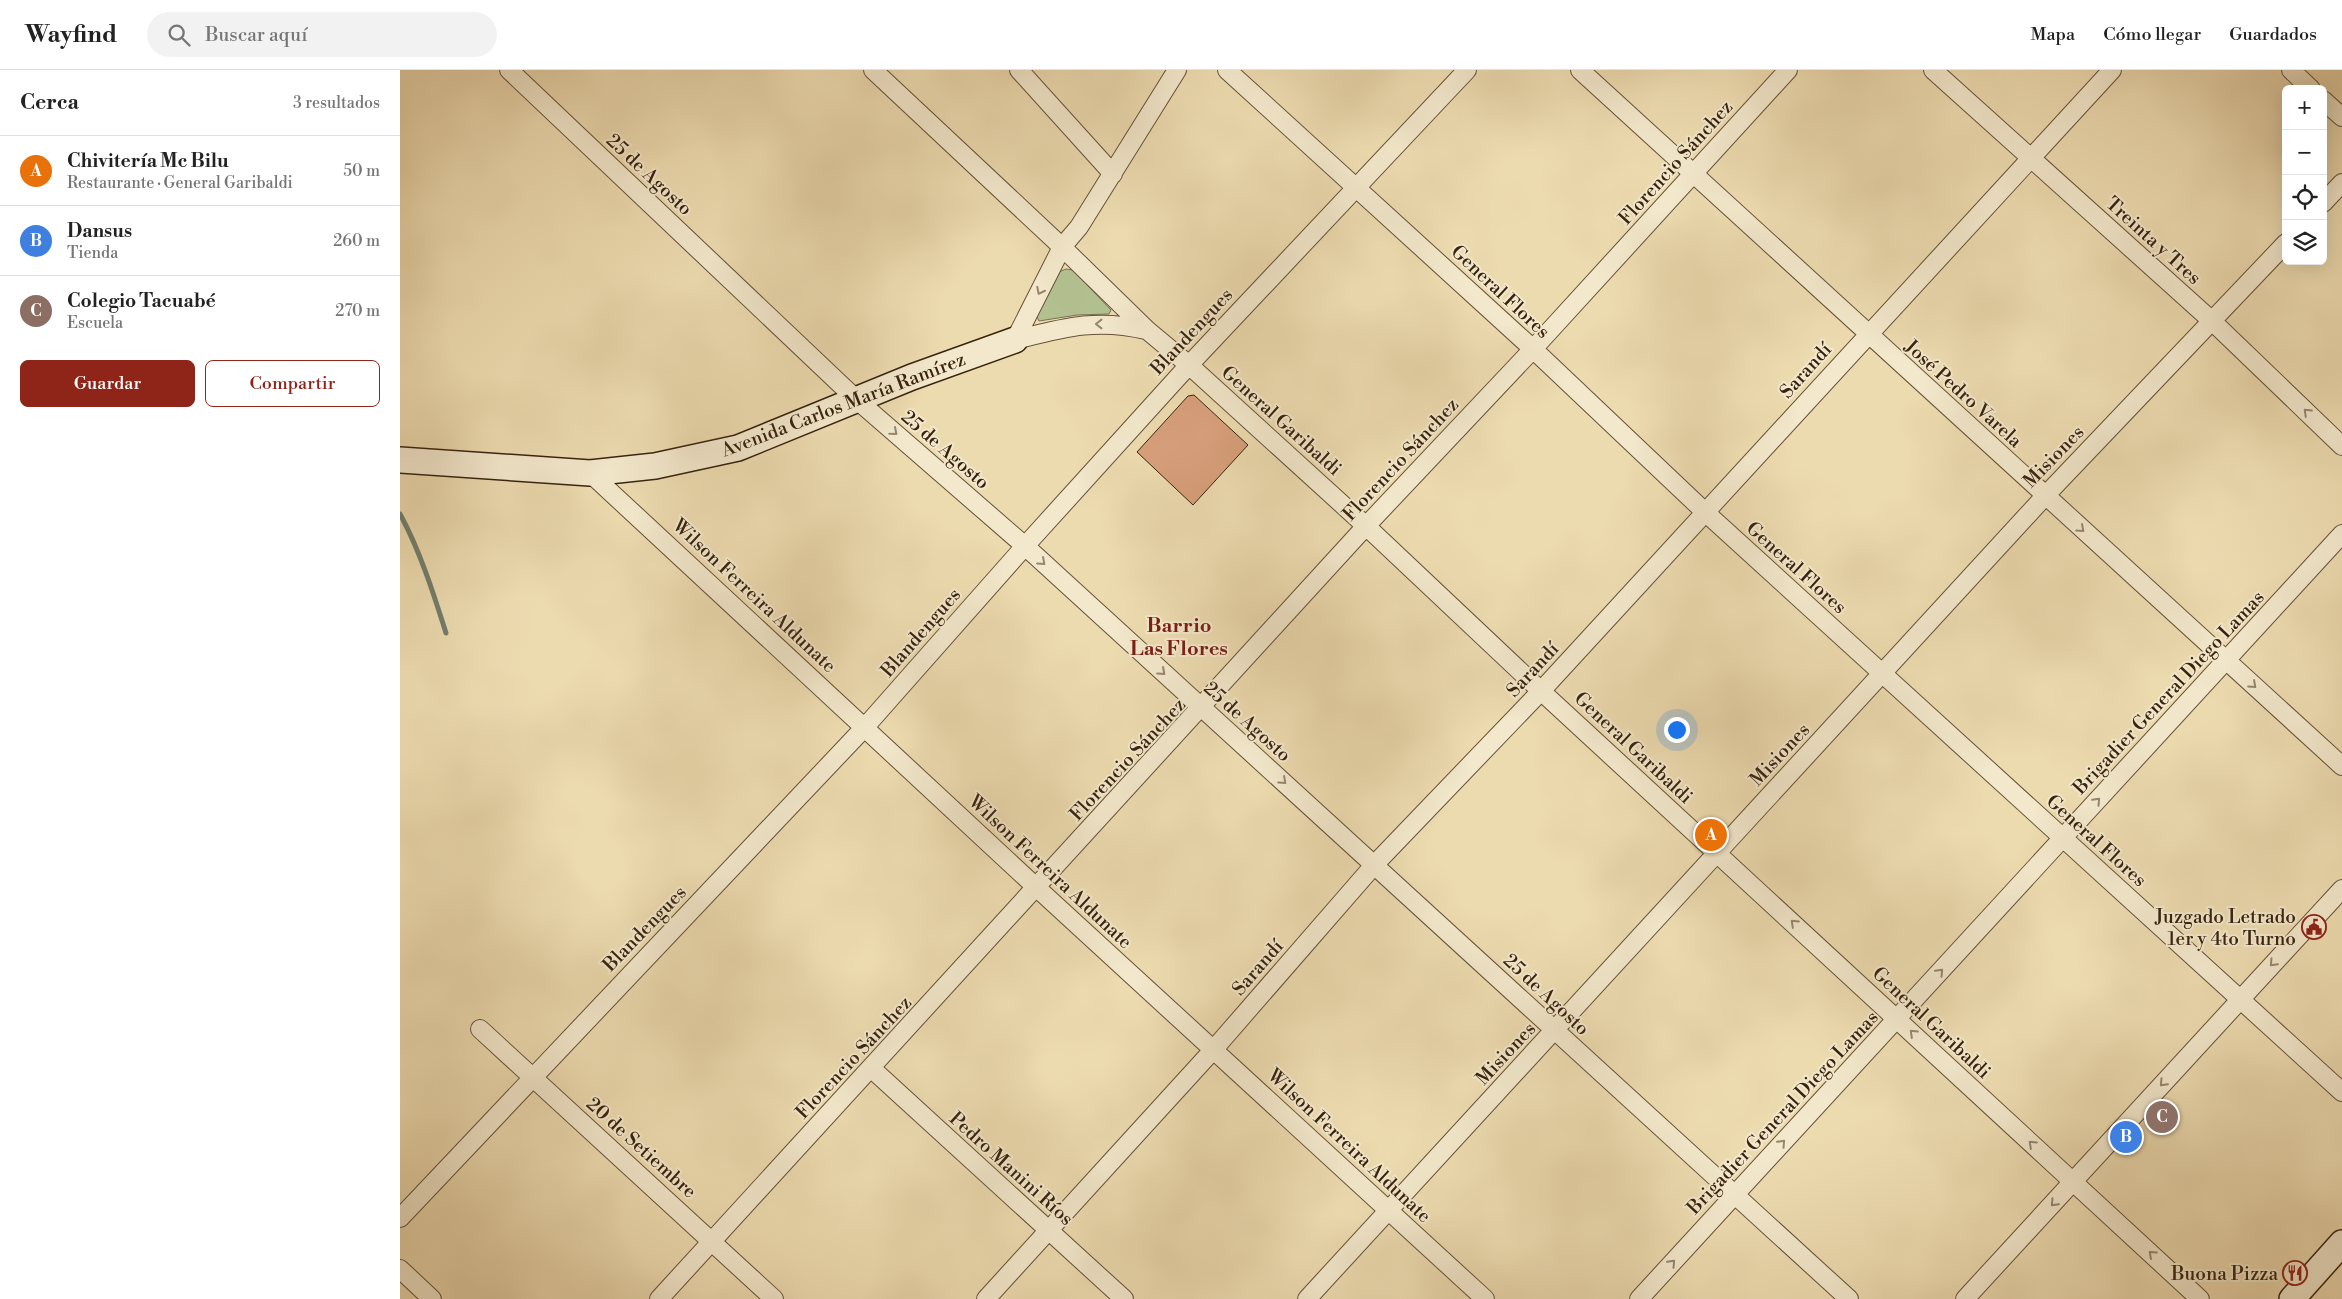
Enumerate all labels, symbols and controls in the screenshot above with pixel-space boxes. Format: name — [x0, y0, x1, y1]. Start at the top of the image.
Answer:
search box — [147, 12, 497, 57]
text: Wayfind — [25, 20, 117, 50]
icon: search — [165, 21, 193, 49]
text: Buscar aquí — [205, 23, 307, 47]
text: Mapa — [2031, 23, 2075, 46]
text: Cómo llegar — [2103, 23, 2201, 46]
text: Guardados — [2229, 23, 2317, 46]
map controls — [2282, 85, 2327, 265]
button: + — [2282, 85, 2327, 130]
text: Cerca — [20, 90, 79, 116]
text: 3 resultados — [293, 93, 380, 113]
street label: Florencio Sánchez — [1613, 95, 1738, 230]
street label: 25 de Agosto — [601, 129, 697, 221]
button: − — [2282, 130, 2327, 175]
text: Chivitería Mc Bilu — [67, 149, 229, 173]
text: A — [30, 161, 42, 181]
text: 50 m — [343, 161, 380, 181]
text: Restaurante · General Garibaldi — [67, 173, 293, 193]
button: locate — [2282, 175, 2327, 220]
street label: Treinta y Tres — [2101, 192, 2206, 290]
text: Dansus — [67, 219, 132, 243]
button: layers — [2282, 220, 2327, 265]
text: B — [30, 231, 42, 251]
text: 260 m — [333, 231, 380, 251]
street label: General Flores — [1446, 240, 1555, 344]
text: Tienda — [67, 243, 118, 263]
street label: Blandengues — [1145, 283, 1238, 381]
one-way arrow — [1036, 285, 1046, 294]
text: Colegio Tacuabé — [67, 289, 216, 313]
text: C — [30, 301, 42, 321]
text: 270 m — [335, 301, 380, 321]
text: Escuela — [67, 313, 123, 333]
one-way arrow — [1094, 319, 1102, 329]
street label: José Pedro Varela — [1899, 334, 2027, 453]
street label: Sarandí — [1775, 337, 1837, 403]
street label: Avenida Carlos María Ramírez — [717, 347, 969, 463]
button: Guardar — [20, 360, 195, 407]
button: Compartir — [205, 360, 380, 407]
street label: General Garibaldi — [1216, 360, 1346, 481]
street label: Florencio Sánchez — [1338, 393, 1464, 526]
street label: 25 de Agosto — [896, 405, 994, 495]
one-way arrow — [2304, 409, 2313, 418]
street label: Misiones — [2018, 420, 2089, 493]
one-way arrow — [888, 426, 897, 435]
street label: Wilson Ferreira Aldunate — [667, 513, 841, 678]
street label: General Flores — [1741, 516, 1851, 619]
one-way arrow — [2075, 523, 2084, 532]
one-way arrow — [1037, 556, 1046, 565]
street label: Blandengues — [875, 583, 966, 683]
street label: Brigadier General Diego Lamas — [2067, 586, 2270, 800]
district label: Barrio Las Flores — [1130, 614, 1228, 662]
street label: Sarandí — [1501, 637, 1565, 702]
one-way arrow — [1157, 666, 1166, 675]
street label: 25 de Agosto — [1199, 676, 1296, 767]
one-way arrow — [2247, 679, 2256, 688]
street label: General Garibaldi — [1569, 687, 1698, 809]
street label: Florencio Sánchez — [1065, 693, 1191, 826]
your location — [1664, 717, 1690, 743]
street label: Misiones — [1745, 718, 1815, 791]
one-way arrow — [1277, 775, 1286, 784]
street label: Wilson Ferreira Aldunate — [963, 789, 1137, 954]
street label: General Flores — [2041, 789, 2151, 892]
one-way arrow — [2091, 798, 2100, 807]
pin: A — [1695, 816, 1727, 854]
street label: Blandengues — [597, 881, 692, 977]
place label: Juzgado Letrado 1er y 4to Turno — [2154, 905, 2296, 951]
public building icon: Juzgado Letrado 1er y 4to Turno — [2301, 914, 2327, 940]
one-way arrow — [1790, 920, 1799, 929]
street label: Sarandí — [1227, 934, 1289, 1001]
street label: 25 de Agosto — [1498, 949, 1594, 1041]
one-way arrow — [2270, 958, 2279, 967]
street label: General Garibaldi — [1867, 962, 1996, 1084]
one-way arrow — [1934, 969, 1943, 978]
street label: Florencio Sánchez — [791, 991, 917, 1124]
street label: Brigadier General Diego Lamas — [1681, 1006, 1884, 1220]
street label: Misiones — [1471, 1017, 1541, 1090]
one-way arrow — [1910, 1030, 1919, 1039]
street label: Wilson Ferreira Aldunate — [1262, 1063, 1436, 1228]
one-way arrow — [2160, 1078, 2169, 1087]
street label: 20 de Setiembre — [581, 1092, 701, 1203]
pin: C — [2146, 1098, 2178, 1136]
street label: Pedro Manini Ríos — [944, 1107, 1078, 1231]
pin: B — [2110, 1118, 2142, 1156]
one-way arrow — [1776, 1140, 1785, 1149]
one-way arrow — [2029, 1141, 2038, 1150]
one-way arrow — [2050, 1197, 2059, 1206]
one-way arrow — [2148, 1251, 2157, 1260]
one-way arrow — [1666, 1260, 1675, 1269]
restaurant icon: Buona Pizza — [2282, 1260, 2308, 1286]
place label: Buona Pizza — [2170, 1262, 2278, 1286]

